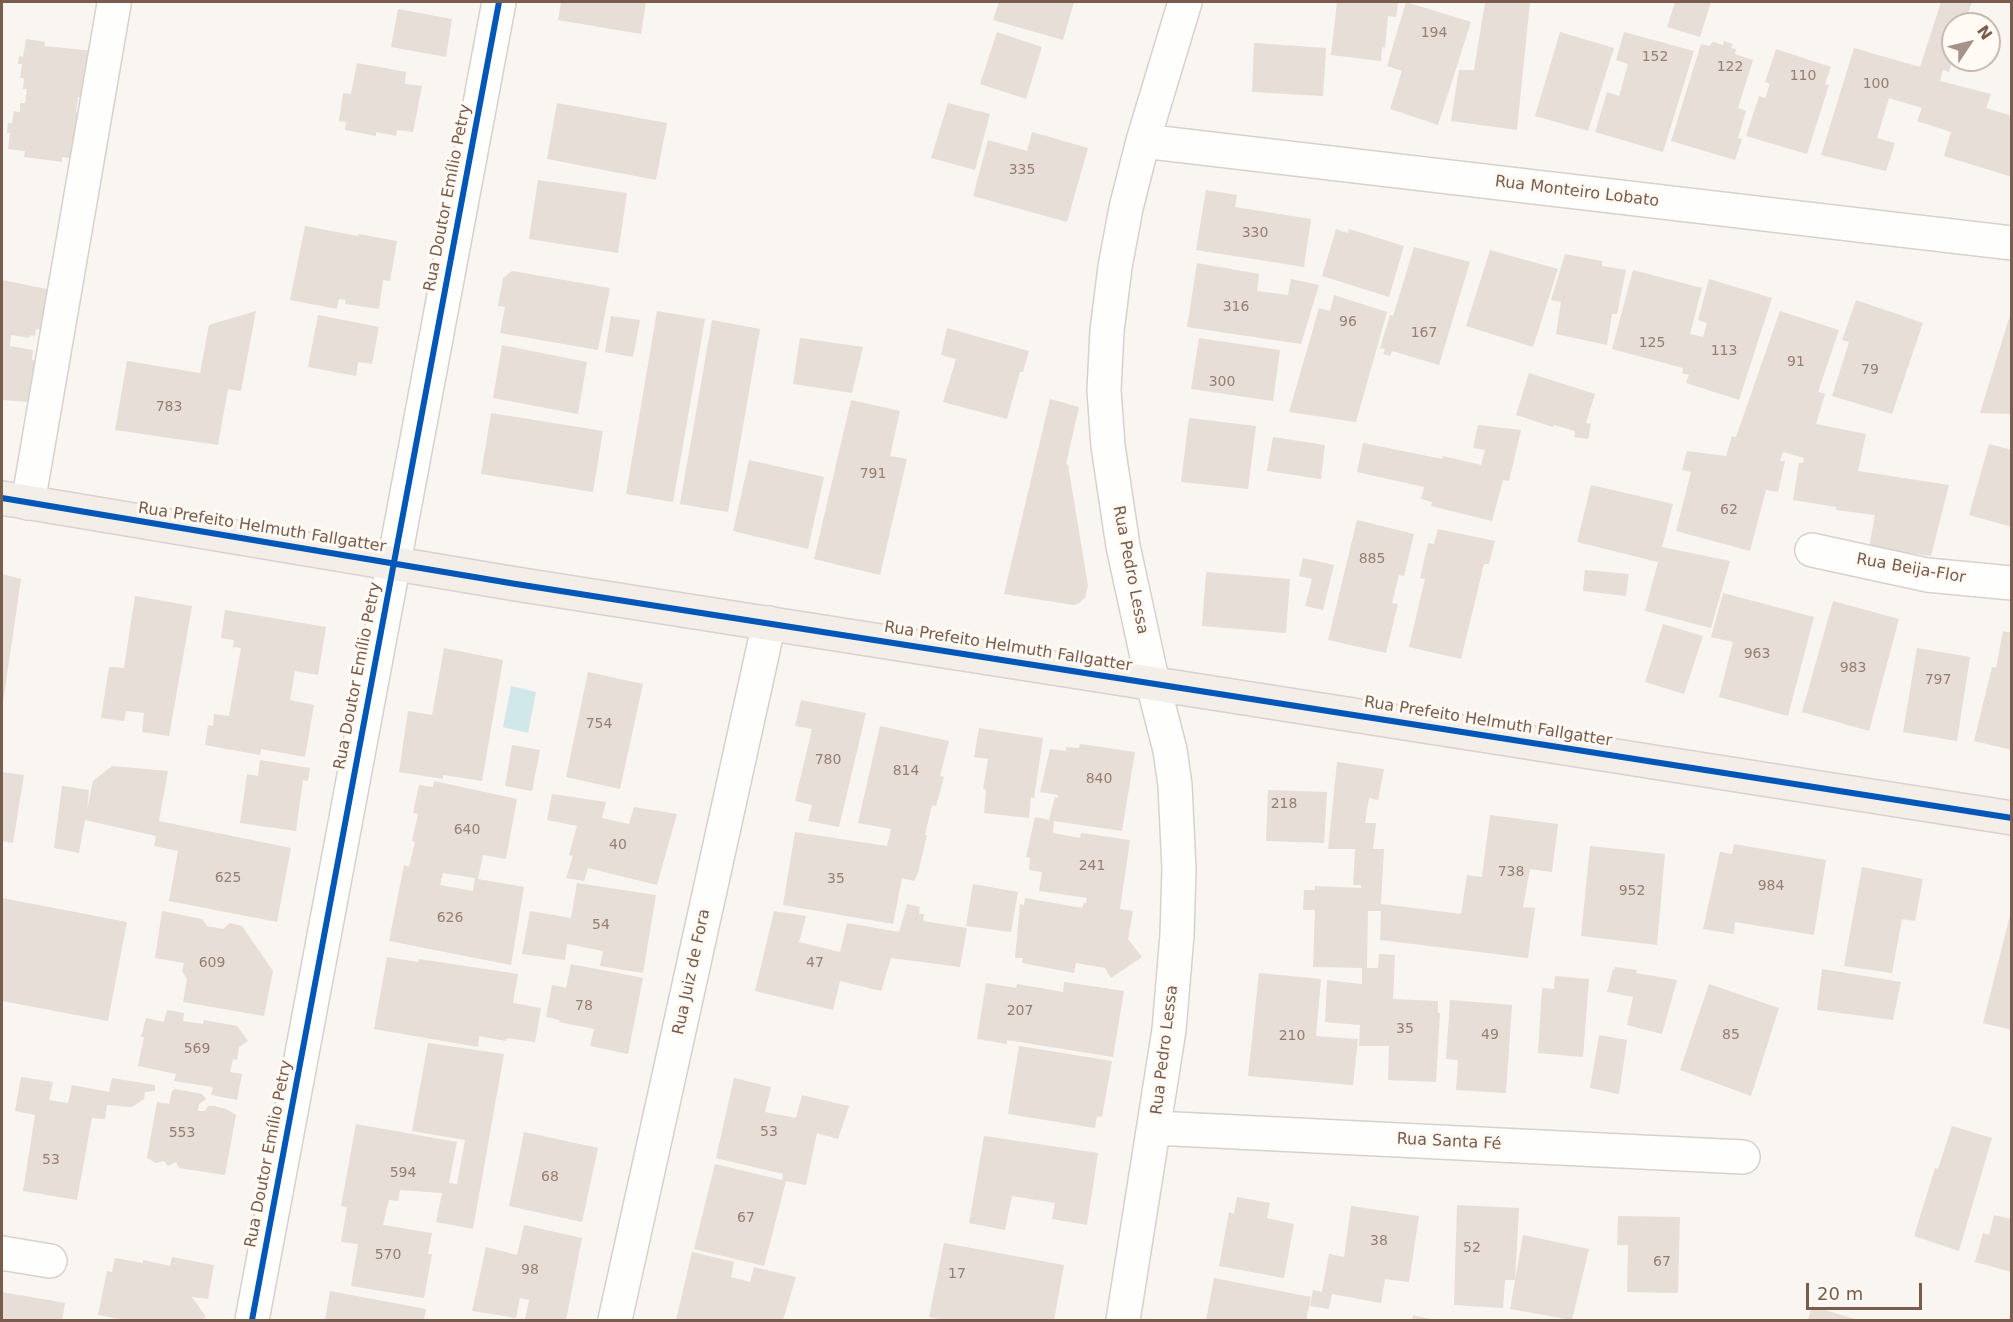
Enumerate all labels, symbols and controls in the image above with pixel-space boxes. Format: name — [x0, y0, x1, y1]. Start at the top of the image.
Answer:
north arrow — [1941, 12, 2001, 72]
text: N — [1973, 22, 1996, 43]
house number: 194 — [1421, 25, 1447, 41]
house number: 152 — [1642, 49, 1668, 65]
house number: 122 — [1717, 59, 1743, 75]
house number: 110 — [1790, 68, 1816, 84]
house number: 100 — [1863, 76, 1889, 92]
street label: Rua Doutor Emílio Petry — [420, 103, 476, 293]
house number: 335 — [1009, 162, 1035, 178]
street label: Rua Monteiro Lobato — [1494, 172, 1660, 212]
house number: 330 — [1242, 225, 1268, 241]
house number: 316 — [1223, 299, 1249, 315]
house number: 96 — [1339, 314, 1357, 330]
house number: 167 — [1411, 325, 1437, 341]
house number: 125 — [1639, 335, 1665, 351]
house number: 113 — [1711, 343, 1737, 359]
house number: 91 — [1787, 354, 1805, 370]
house number: 79 — [1861, 362, 1879, 378]
house number: 300 — [1209, 374, 1235, 390]
house number: 783 — [156, 399, 182, 415]
house number: 791 — [860, 466, 886, 482]
street label: Rua Prefeito Helmuth Fallgatter — [137, 499, 387, 557]
house number: 62 — [1720, 502, 1738, 518]
street label: Rua Pedro Lessa — [1108, 504, 1152, 636]
street label: Rua Beija-Flor — [1855, 550, 1967, 588]
house number: 885 — [1359, 551, 1385, 567]
street label: Rua Doutor Emílio Petry — [330, 581, 386, 771]
street label: Rua Prefeito Helmuth Fallgatter — [883, 618, 1133, 676]
house number: 963 — [1744, 646, 1770, 662]
house number: 983 — [1840, 660, 1866, 676]
house number: 797 — [1925, 672, 1951, 688]
street label: Rua Prefeito Helmuth Fallgatter — [1363, 693, 1613, 751]
house number: 754 — [586, 716, 612, 732]
house number: 780 — [815, 752, 841, 768]
house number: 814 — [893, 763, 919, 779]
house number: 840 — [1086, 771, 1112, 787]
house number: 218 — [1271, 796, 1297, 812]
house number: 640 — [454, 822, 480, 838]
house number: 40 — [609, 837, 627, 853]
house number: 241 — [1079, 858, 1105, 874]
house number: 738 — [1498, 864, 1524, 880]
house number: 625 — [215, 870, 241, 886]
house number: 35 — [827, 871, 845, 887]
house number: 984 — [1758, 878, 1784, 894]
house number: 952 — [1619, 883, 1645, 899]
street label: Rua Juiz de Fora — [669, 907, 715, 1037]
house number: 626 — [437, 910, 463, 926]
house number: 54 — [592, 917, 610, 933]
house number: 609 — [199, 955, 225, 971]
house number: 47 — [806, 955, 824, 971]
street label: Rua Pedro Lessa — [1148, 984, 1182, 1116]
house number: 78 — [575, 998, 593, 1014]
house number: 207 — [1007, 1003, 1033, 1019]
house number: 35 — [1396, 1021, 1414, 1037]
house number: 49 — [1481, 1027, 1499, 1043]
house number: 85 — [1722, 1027, 1740, 1043]
house number: 210 — [1279, 1028, 1305, 1044]
house number: 569 — [184, 1041, 210, 1057]
street label: Rua Doutor Emílio Petry — [241, 1059, 297, 1249]
house number: 53 — [760, 1124, 778, 1140]
house number: 553 — [169, 1125, 195, 1141]
street label: Rua Santa Fé — [1396, 1130, 1502, 1154]
house number: 53 — [42, 1152, 60, 1168]
house number: 594 — [390, 1165, 416, 1181]
house number: 68 — [541, 1169, 559, 1185]
house number: 67 — [737, 1210, 755, 1226]
house number: 38 — [1370, 1233, 1388, 1249]
house number: 52 — [1463, 1240, 1481, 1256]
house number: 570 — [375, 1247, 401, 1263]
house number: 67 — [1653, 1254, 1671, 1270]
house number: 98 — [521, 1262, 539, 1278]
house number: 17 — [948, 1266, 966, 1282]
scale bar — [1809, 1271, 1924, 1309]
text: 20 m — [1817, 1283, 1863, 1304]

